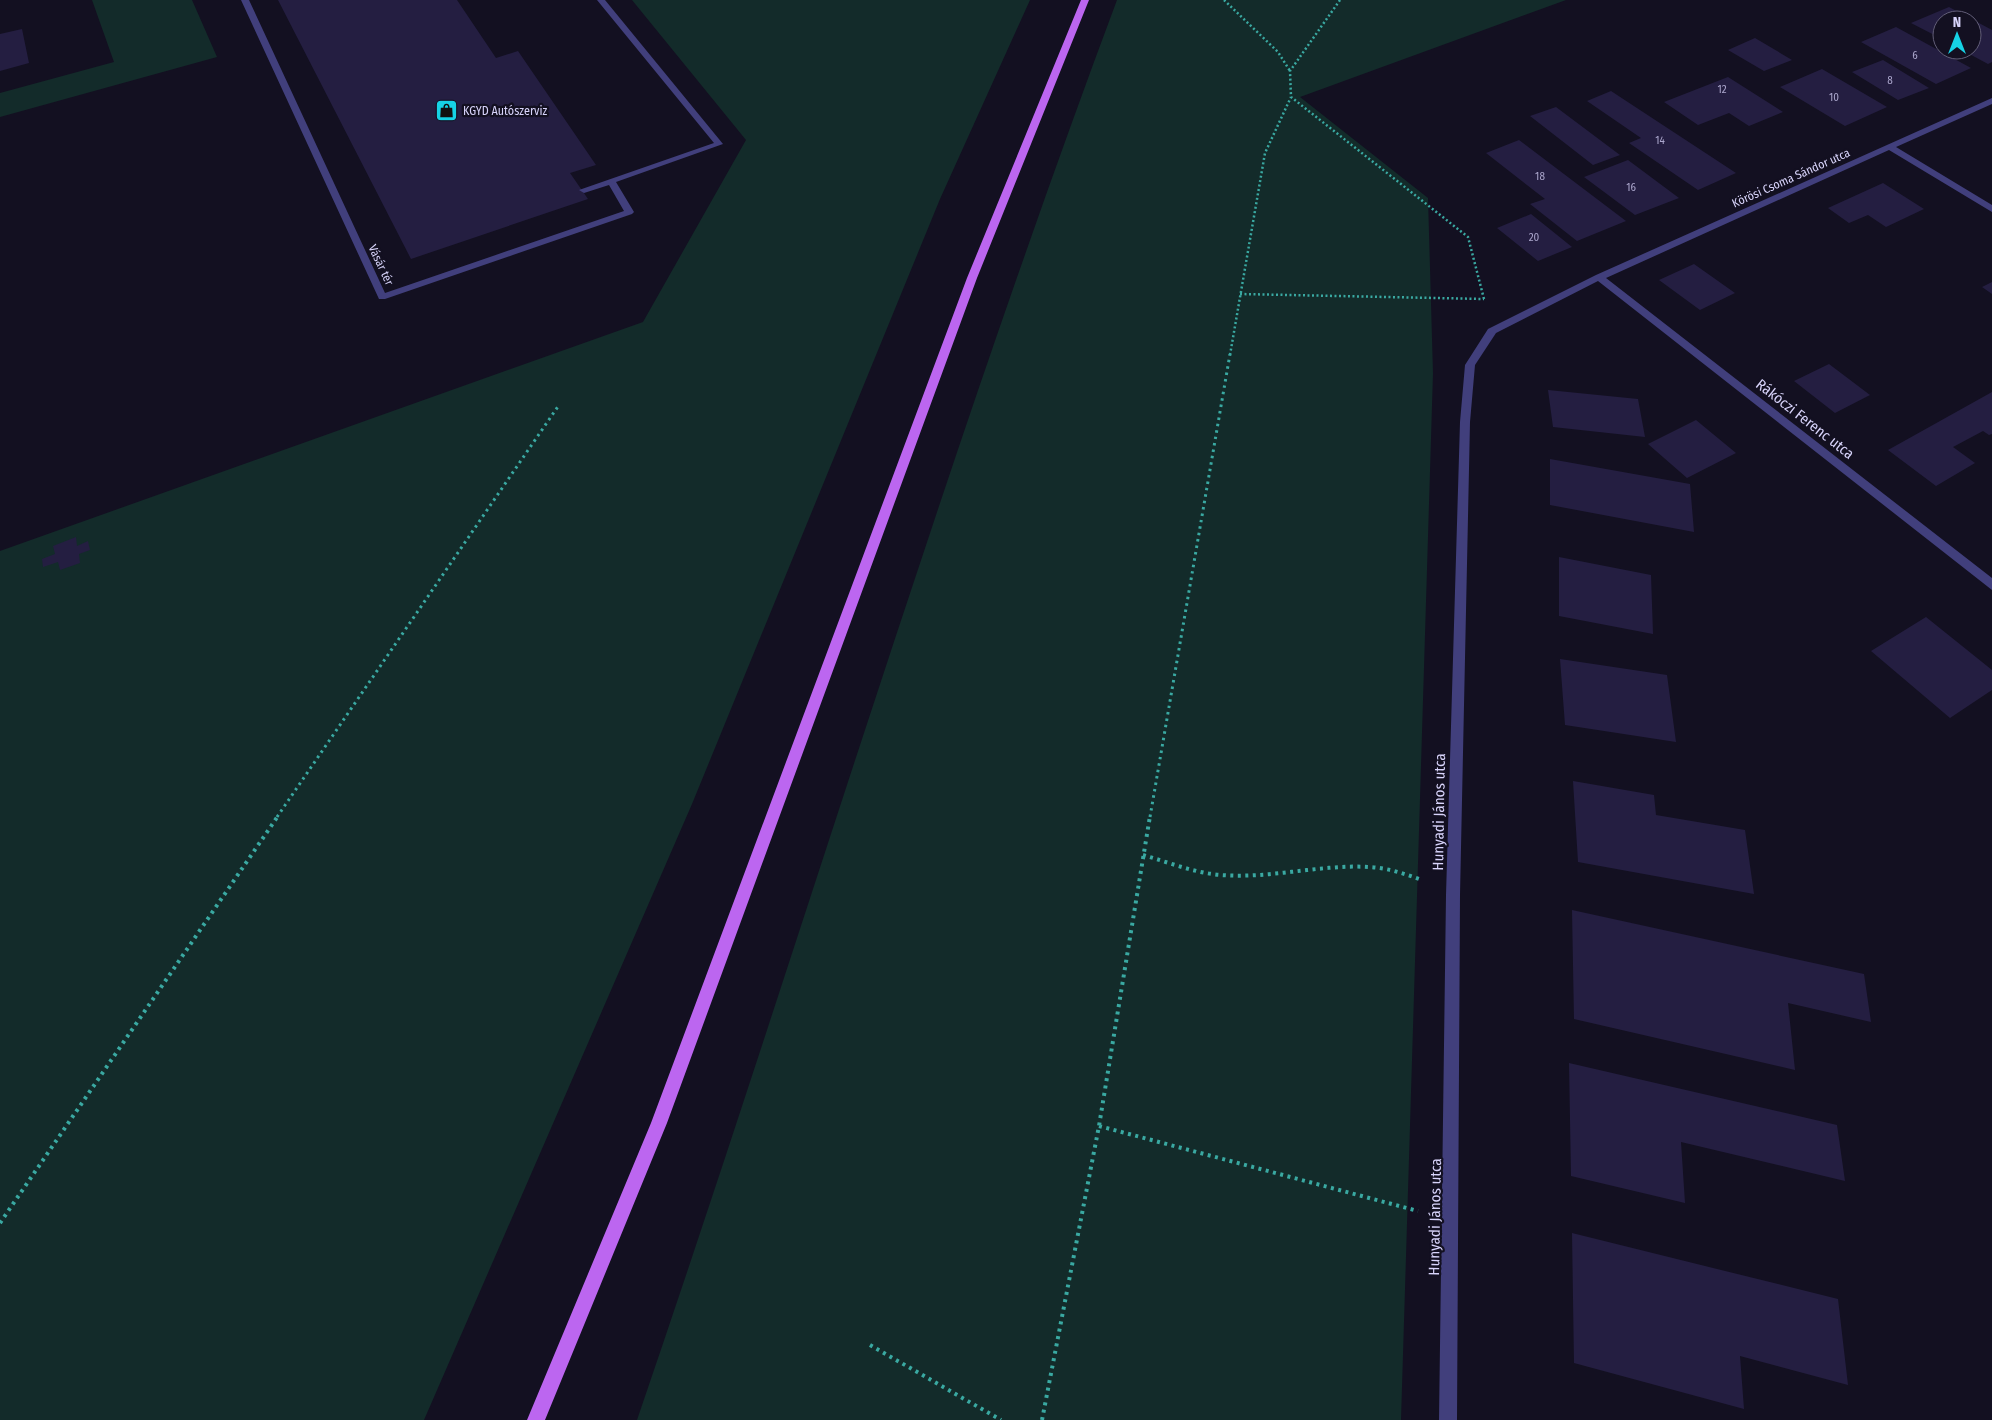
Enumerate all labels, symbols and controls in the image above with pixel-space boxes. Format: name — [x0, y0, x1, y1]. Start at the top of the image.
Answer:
north arrow — [1932, 10, 1982, 60]
text: N — [1953, 14, 1961, 31]
house number: 6 — [1912, 49, 1918, 62]
house number: 8 — [1887, 74, 1893, 87]
house number: 12 — [1717, 83, 1727, 96]
house number: 10 — [1829, 91, 1839, 104]
shop icon: KGYD Autószerviz — [435, 99, 459, 123]
place label: KGYD Autószerviz — [463, 104, 547, 118]
house number: 14 — [1655, 134, 1665, 147]
street label: Körösi Csoma Sándor utca — [1730, 146, 1852, 210]
house number: 18 — [1535, 170, 1545, 183]
house number: 16 — [1626, 181, 1636, 194]
house number: 20 — [1529, 231, 1540, 244]
street label: Vásár tér — [366, 242, 397, 288]
street label: Rákóczi Ferenc utca — [1752, 375, 1858, 463]
street label: Hunyadi János utca — [1429, 753, 1449, 871]
street label: Hunyadi János utca — [1425, 1158, 1445, 1276]

